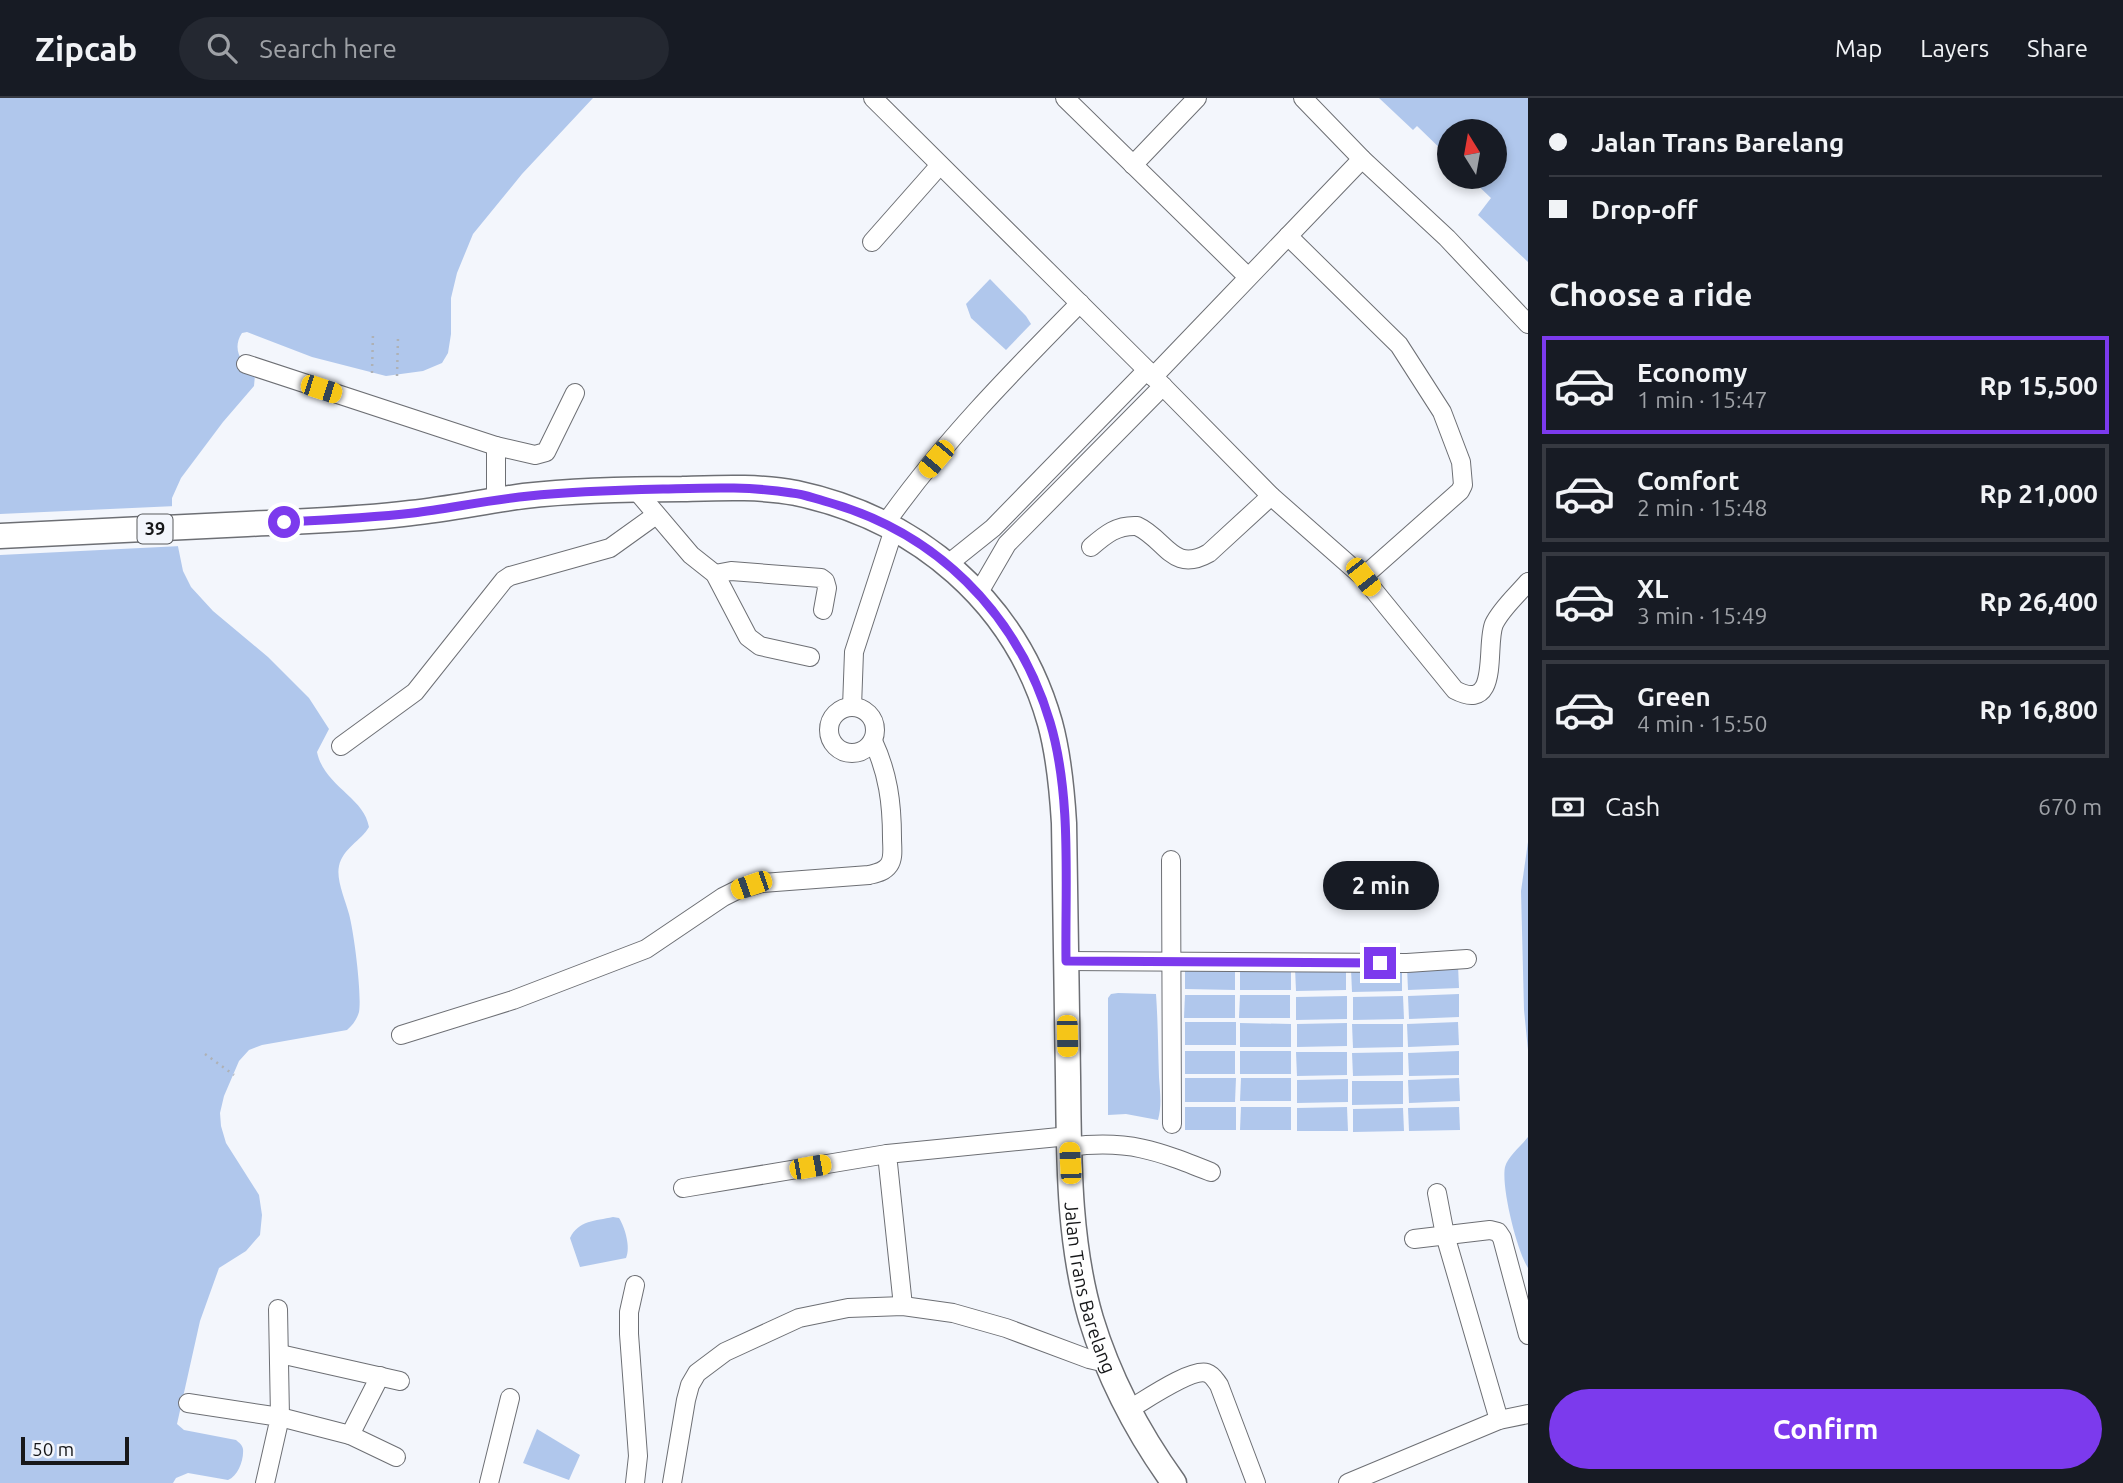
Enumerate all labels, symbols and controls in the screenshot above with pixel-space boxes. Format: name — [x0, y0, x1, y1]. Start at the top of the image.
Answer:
search box — [179, 17, 669, 80]
icon: search — [203, 29, 241, 67]
text: Zipcab — [35, 30, 137, 67]
text: Search here — [259, 34, 397, 63]
text: Map — [1835, 35, 1882, 62]
text: Layers — [1920, 35, 1989, 62]
text: Share — [2027, 35, 2088, 62]
north arrow — [1437, 119, 1507, 189]
map controls — [1437, 119, 1507, 189]
text: Jalan Trans Barelang — [1591, 128, 1844, 157]
text: Drop-off — [1591, 195, 1698, 224]
text: Choose a ride — [1549, 276, 1752, 312]
icon: car — [1553, 354, 1616, 417]
text: Economy — [1637, 358, 1747, 387]
text: Rp 15,500 — [1979, 371, 2098, 400]
car — [298, 373, 345, 405]
text: 1 min · 15:47 — [1637, 387, 1768, 412]
car — [915, 436, 958, 482]
icon: car — [1553, 462, 1616, 525]
text: Comfort — [1637, 466, 1740, 495]
text: Rp 21,000 — [1979, 479, 2098, 508]
text: 2 min · 15:48 — [1637, 495, 1768, 520]
route start — [268, 506, 300, 538]
road number: 39 — [138, 514, 172, 544]
car — [1342, 554, 1385, 600]
icon: car — [1553, 570, 1616, 633]
text: XL — [1637, 574, 1668, 603]
text: Rp 26,400 — [1979, 587, 2098, 616]
text: 3 min · 15:49 — [1637, 603, 1768, 628]
icon: car — [1553, 678, 1616, 741]
text: Green — [1637, 682, 1711, 711]
text: Rp 16,800 — [1979, 695, 2098, 724]
text: 4 min · 15:50 — [1637, 711, 1768, 736]
icon: cash — [1549, 788, 1587, 826]
text: Cash — [1605, 792, 1660, 821]
text: 670 m — [2038, 794, 2102, 819]
callout: 2 min — [1322, 862, 1438, 910]
car — [728, 868, 775, 902]
text: 2 min — [1352, 873, 1410, 898]
route end — [1364, 947, 1396, 979]
car — [1057, 1015, 1078, 1057]
car — [1059, 1141, 1082, 1185]
car — [788, 1153, 833, 1181]
street label: Jalan Trans Barelang — [1060, 1201, 1121, 1376]
button: Confirm — [1549, 1389, 2102, 1469]
scale bar — [21, 1434, 130, 1466]
text: 50 m — [32, 1438, 74, 1460]

